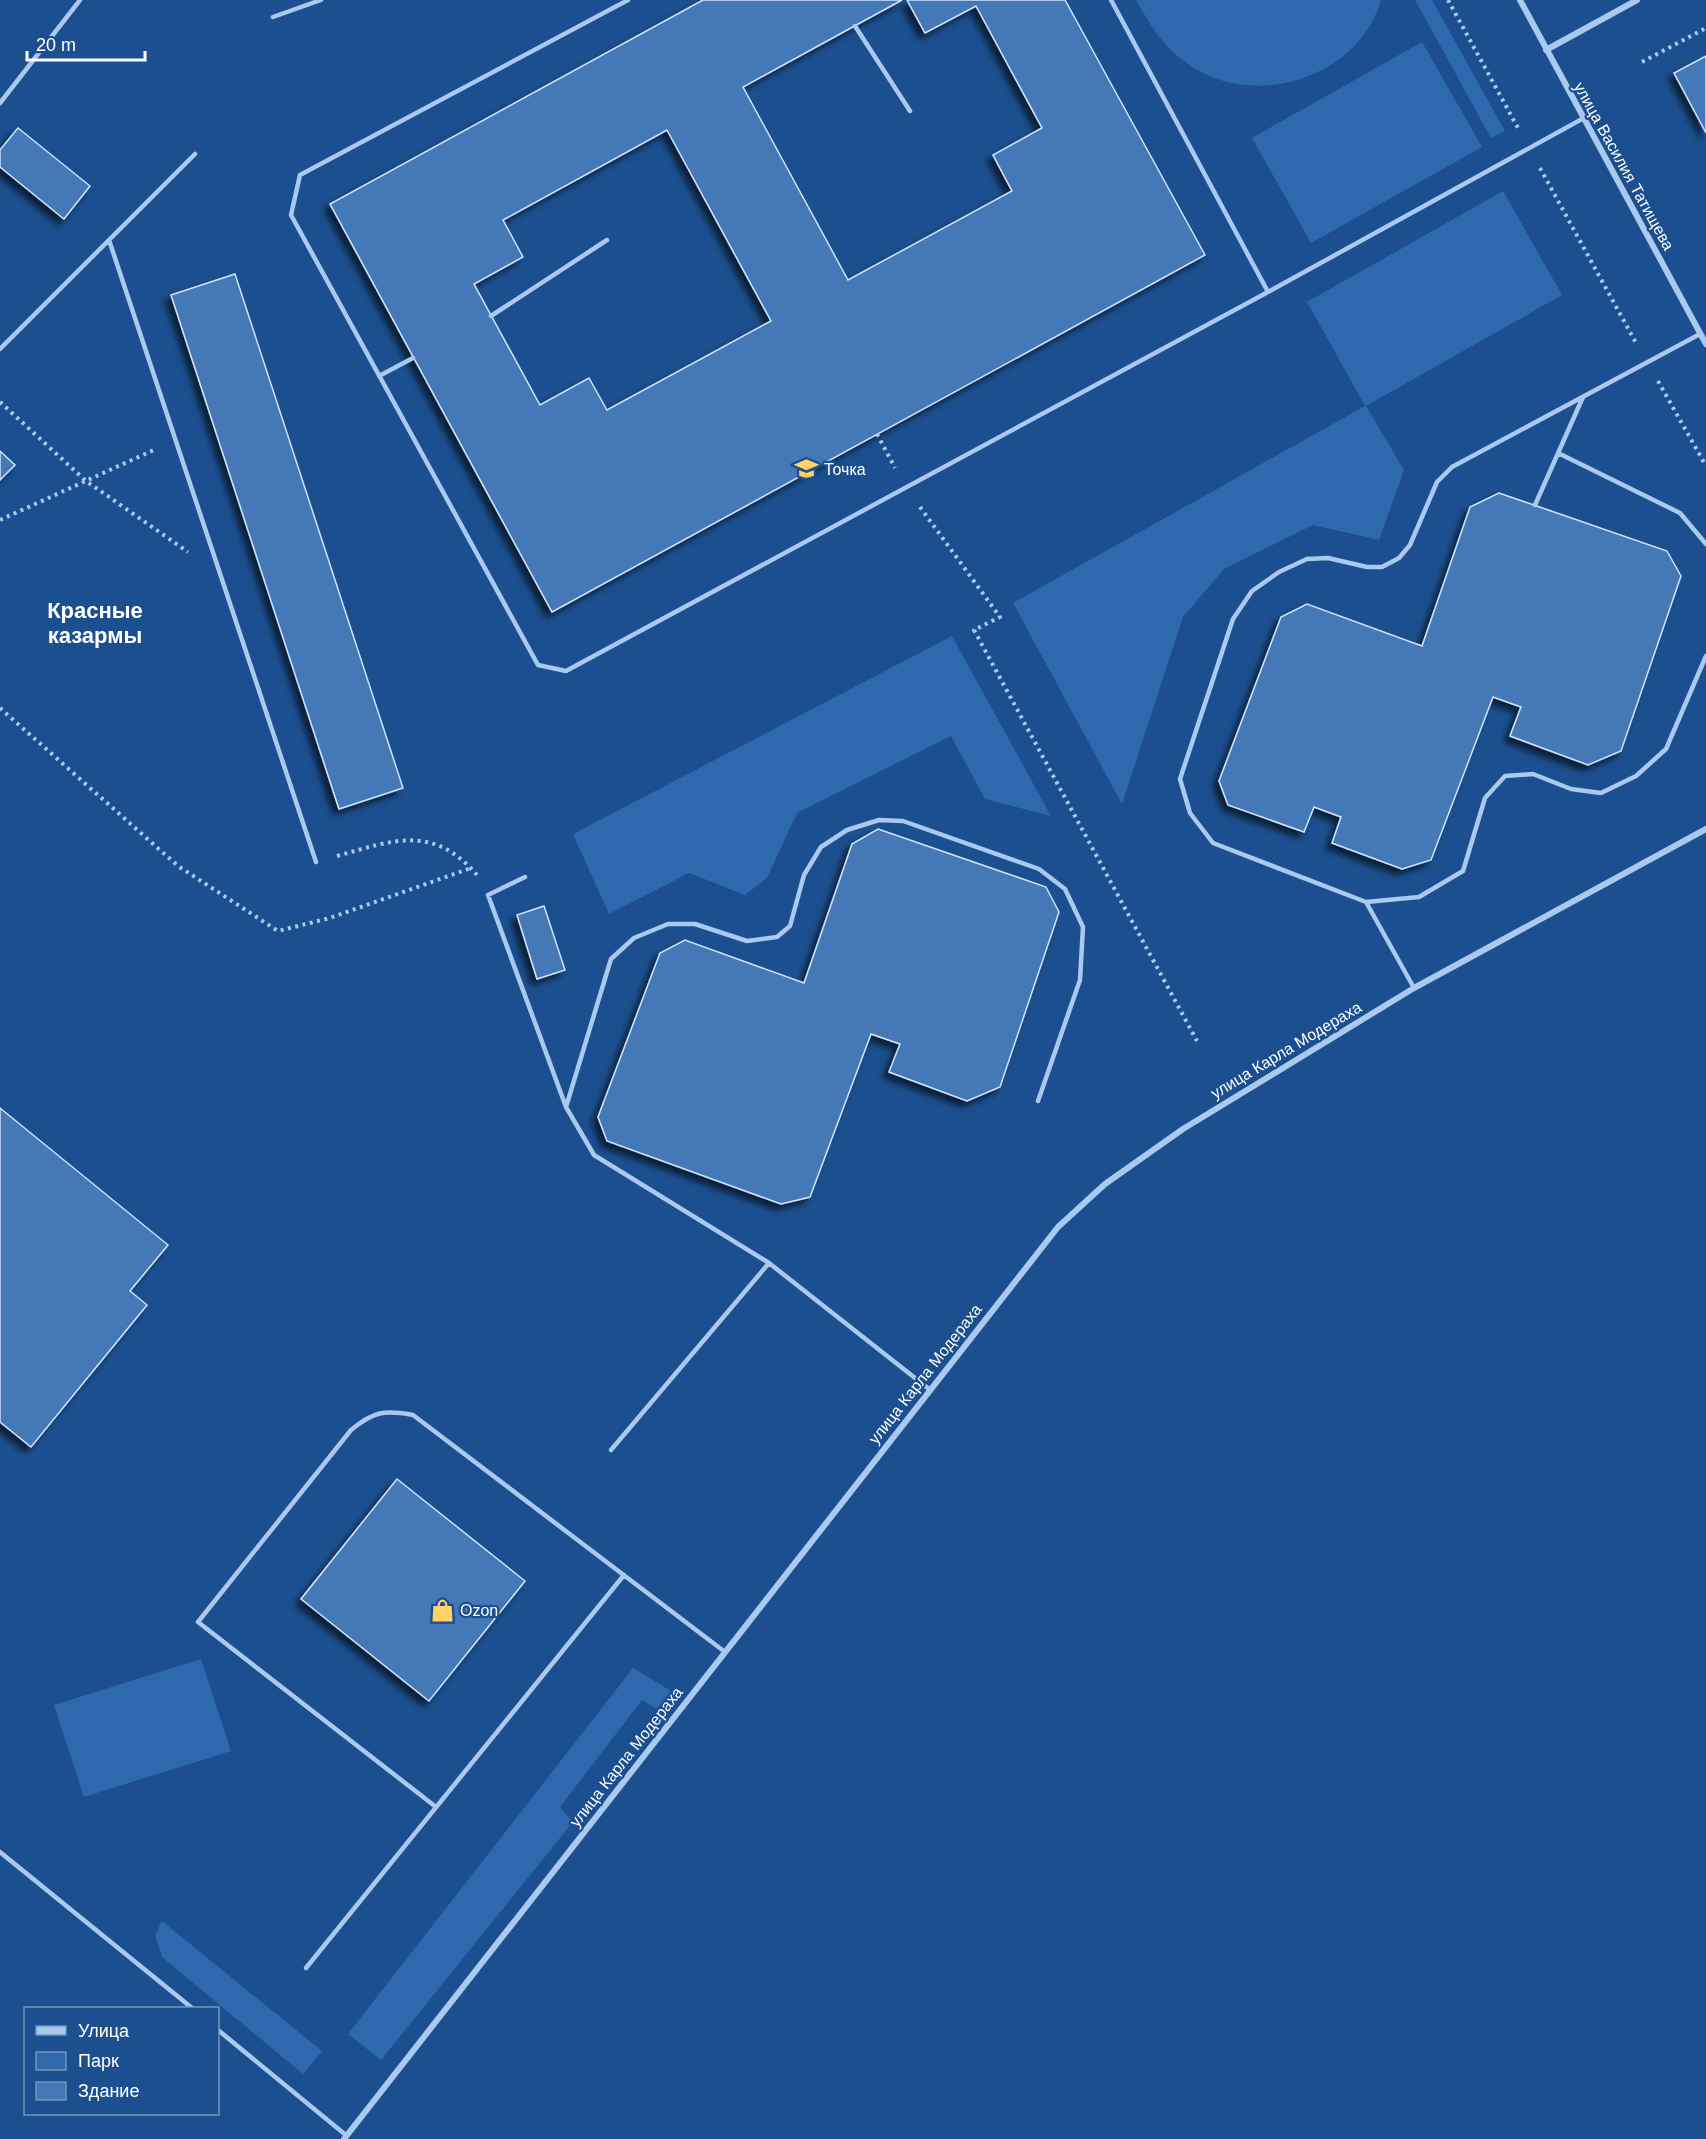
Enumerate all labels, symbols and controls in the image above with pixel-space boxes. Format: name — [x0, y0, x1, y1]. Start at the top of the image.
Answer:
scale bar — [27, 24, 146, 62]
text: 20 m — [36, 35, 76, 55]
street label: улица Василия Татищева — [1571, 79, 1677, 253]
school or university icon: Точка — [793, 456, 819, 482]
place label: Точка — [824, 461, 866, 478]
district label: Красные казармы — [47, 598, 143, 648]
street label: улица Карла Модераха — [1208, 998, 1364, 1102]
street label: улица Карла Модераха — [865, 1301, 985, 1447]
shop icon: Ozon — [429, 1597, 455, 1623]
place label: Ozon — [460, 1602, 498, 1619]
street label: улица Карла Модераха — [566, 1684, 686, 1830]
legend — [24, 2007, 219, 2115]
text: Улица — [78, 2021, 130, 2041]
text: Парк — [78, 2051, 119, 2071]
text: Здание — [78, 2081, 139, 2101]

